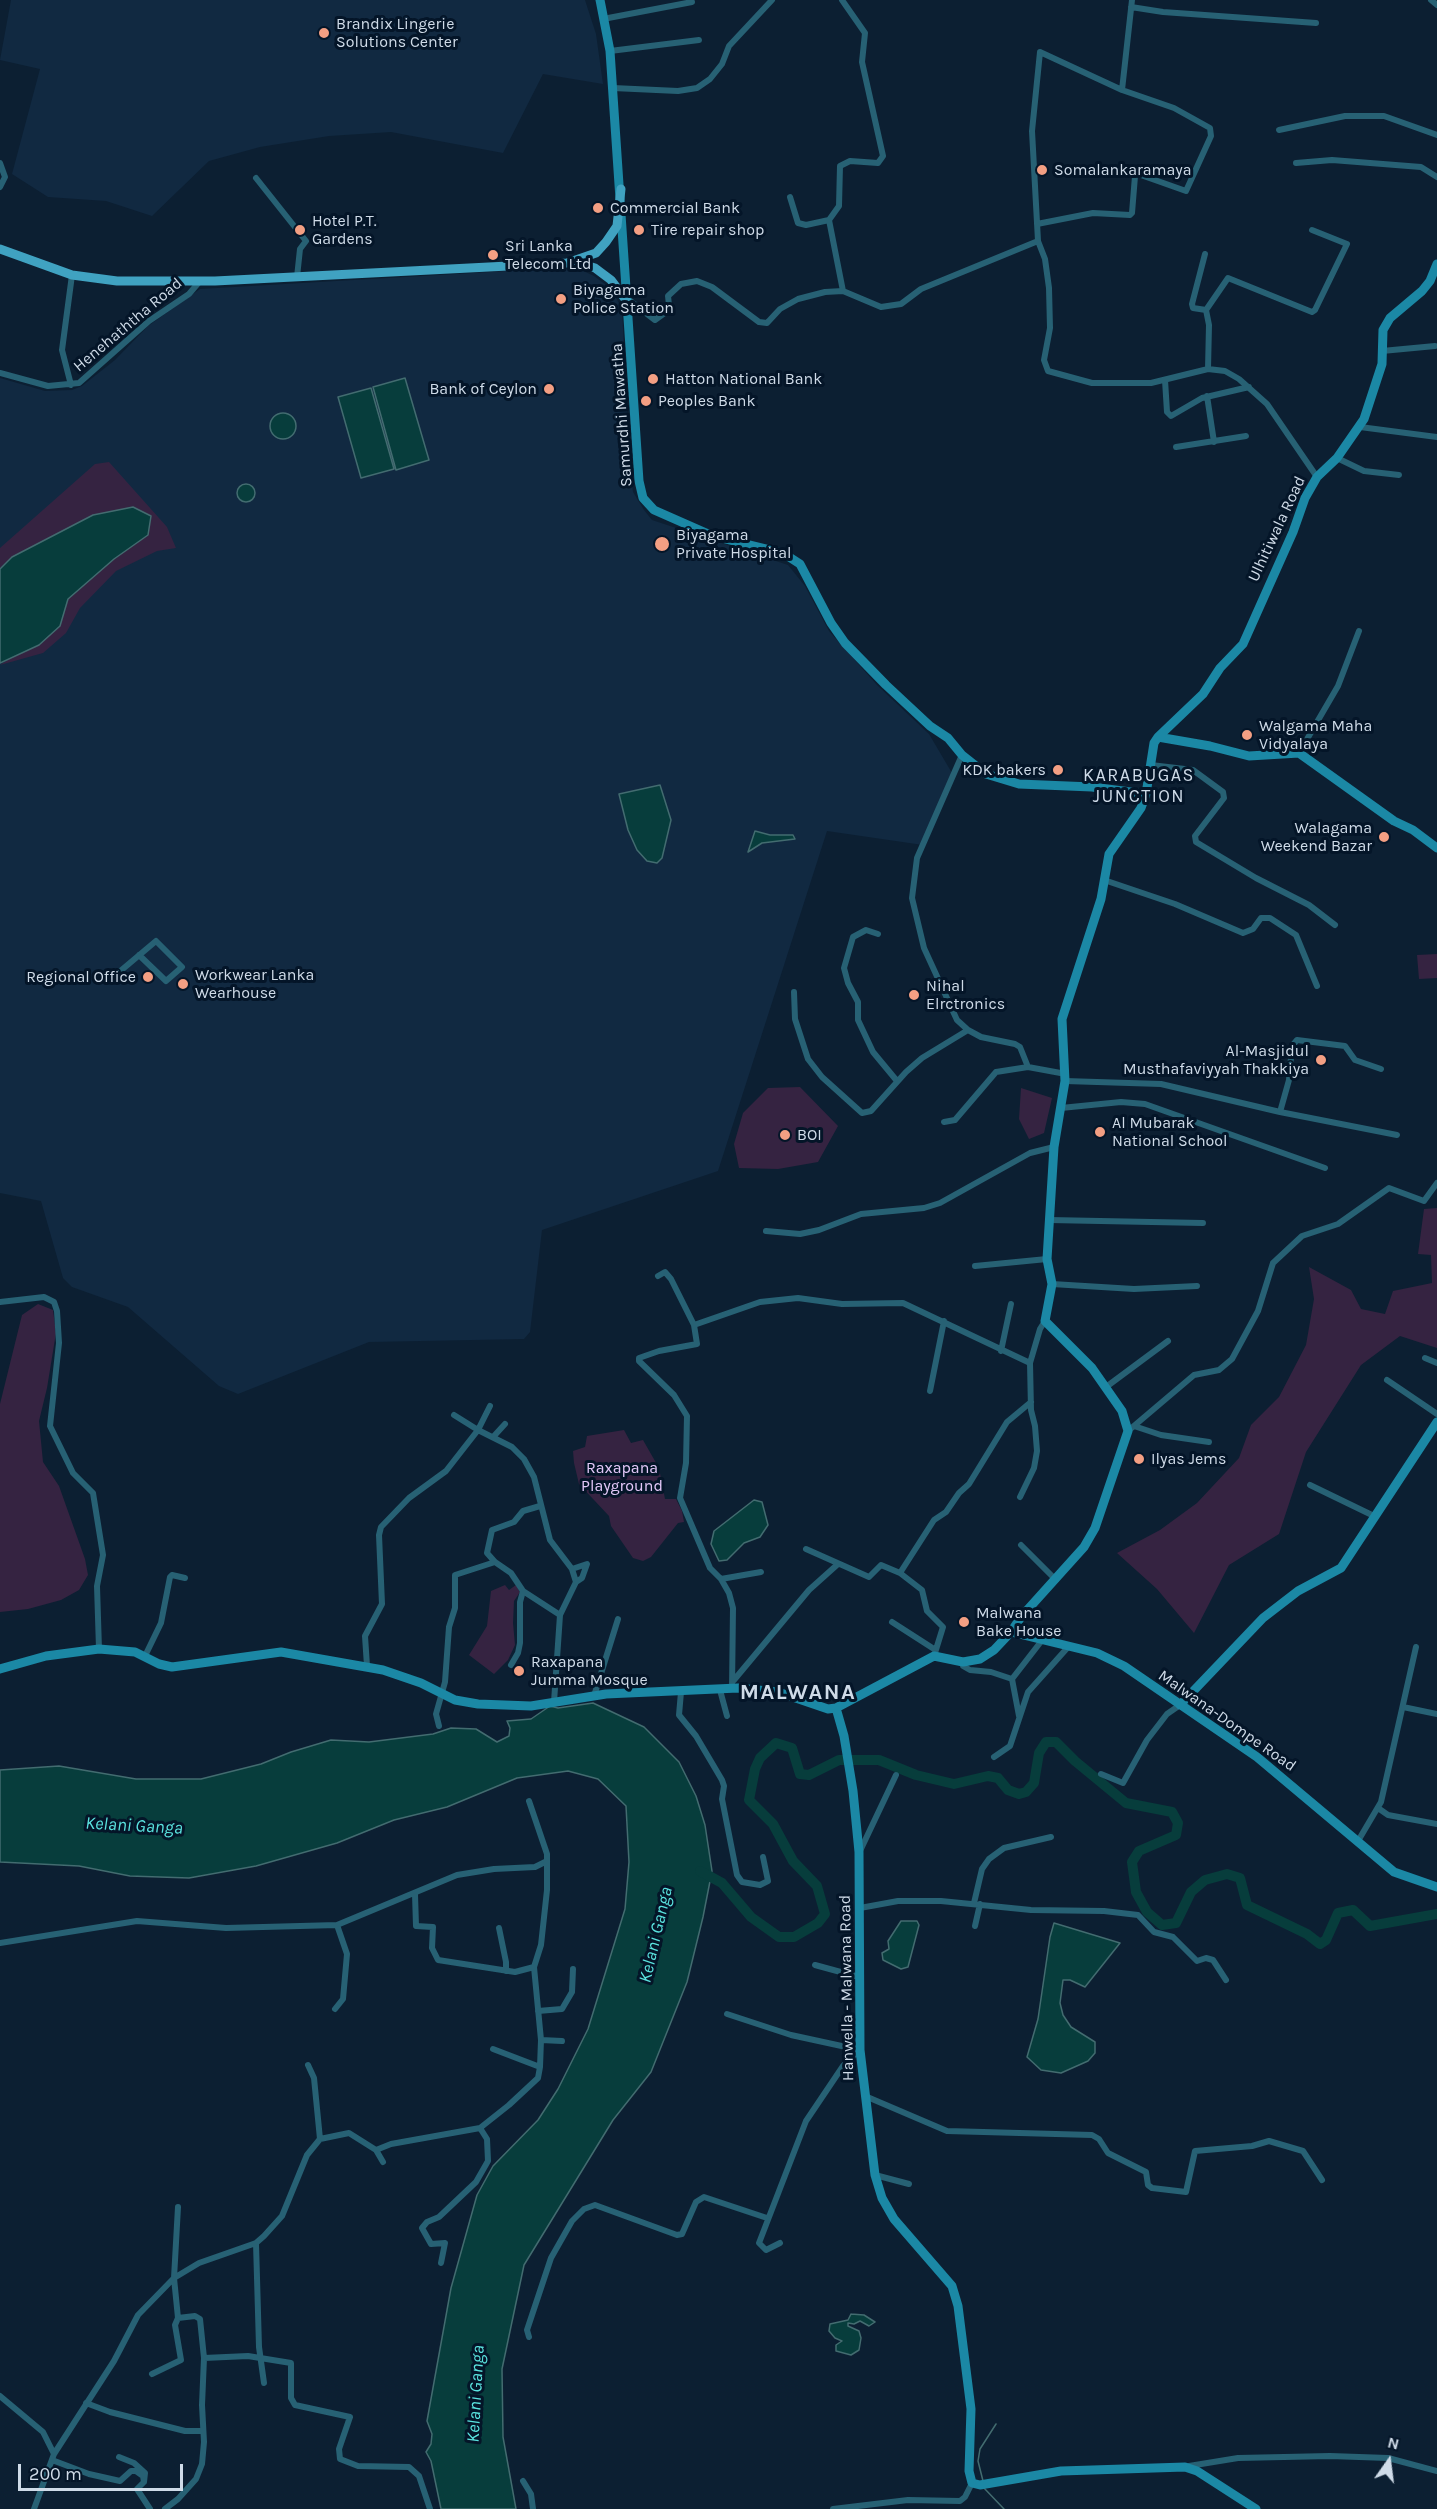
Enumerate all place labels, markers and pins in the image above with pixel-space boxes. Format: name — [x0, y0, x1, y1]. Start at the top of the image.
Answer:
place label: Brandix Lingerie Solutions Center — [336, 14, 458, 52]
marker: Brandix Lingerie Solutions Center — [317, 26, 331, 40]
place label: Somalankaramaya — [1054, 160, 1192, 180]
marker: Somalankaramaya — [1035, 163, 1049, 177]
place label: Commercial Bank — [610, 198, 740, 218]
marker: Commercial Bank — [591, 201, 605, 215]
place label: Hotel P.T. Gardens — [312, 211, 377, 249]
place label: Tire repair shop — [651, 220, 764, 240]
marker: Hotel P.T. Gardens — [293, 223, 307, 237]
marker: Tire repair shop — [632, 223, 646, 237]
place label: Sri Lanka Telecom Ltd — [505, 236, 591, 274]
marker: Sri Lanka Telecom Ltd — [486, 248, 500, 262]
place label: Biyagama Police Station — [573, 280, 674, 318]
marker: Biyagama Police Station — [554, 292, 568, 306]
place label: Hatton National Bank — [665, 369, 822, 389]
marker: Hatton National Bank — [646, 372, 660, 386]
place label: Bank of Ceylon — [429, 379, 537, 399]
marker: Bank of Ceylon — [542, 382, 556, 396]
place label: Peoples Bank — [658, 391, 755, 411]
marker: Peoples Bank — [639, 394, 653, 408]
place label: Biyagama Private Hospital — [676, 525, 792, 563]
marker: Biyagama Private Hospital — [653, 535, 671, 553]
place label: Walgama Maha Vidyalaya — [1259, 716, 1372, 754]
marker: Walgama Maha Vidyalaya — [1240, 728, 1254, 742]
place label: KDK bakers — [962, 760, 1046, 780]
marker: KDK bakers — [1051, 763, 1065, 777]
place label: Walagama Weekend Bazar — [1261, 818, 1372, 856]
marker: Walagama Weekend Bazar — [1377, 830, 1391, 844]
place label: Workwear Lanka Wearhouse — [195, 965, 314, 1003]
place label: Regional Office — [26, 967, 136, 987]
marker: Regional Office — [141, 970, 155, 984]
place label: Nihal Elrctronics — [926, 976, 1005, 1014]
marker: Workwear Lanka Wearhouse — [176, 977, 190, 991]
marker: Nihal Elrctronics — [907, 988, 921, 1002]
place label: Al-Masjidul Musthafaviyyah Thakkiya — [1123, 1041, 1309, 1079]
marker: Al-Masjidul Musthafaviyyah Thakkiya — [1314, 1053, 1328, 1067]
place label: Al Mubarak National School — [1112, 1113, 1228, 1151]
place label: BOI — [797, 1125, 822, 1145]
marker: Al Mubarak National School — [1093, 1125, 1107, 1139]
marker: BOI — [778, 1128, 792, 1142]
place label: Ilyas Jems — [1151, 1449, 1226, 1469]
marker: Ilyas Jems — [1132, 1452, 1146, 1466]
place label: Malwana Bake House — [976, 1603, 1062, 1641]
marker: Malwana Bake House — [957, 1615, 971, 1629]
place label: Raxapana Jumma Mosque — [531, 1652, 648, 1690]
marker: Raxapana Jumma Mosque — [512, 1664, 526, 1678]

